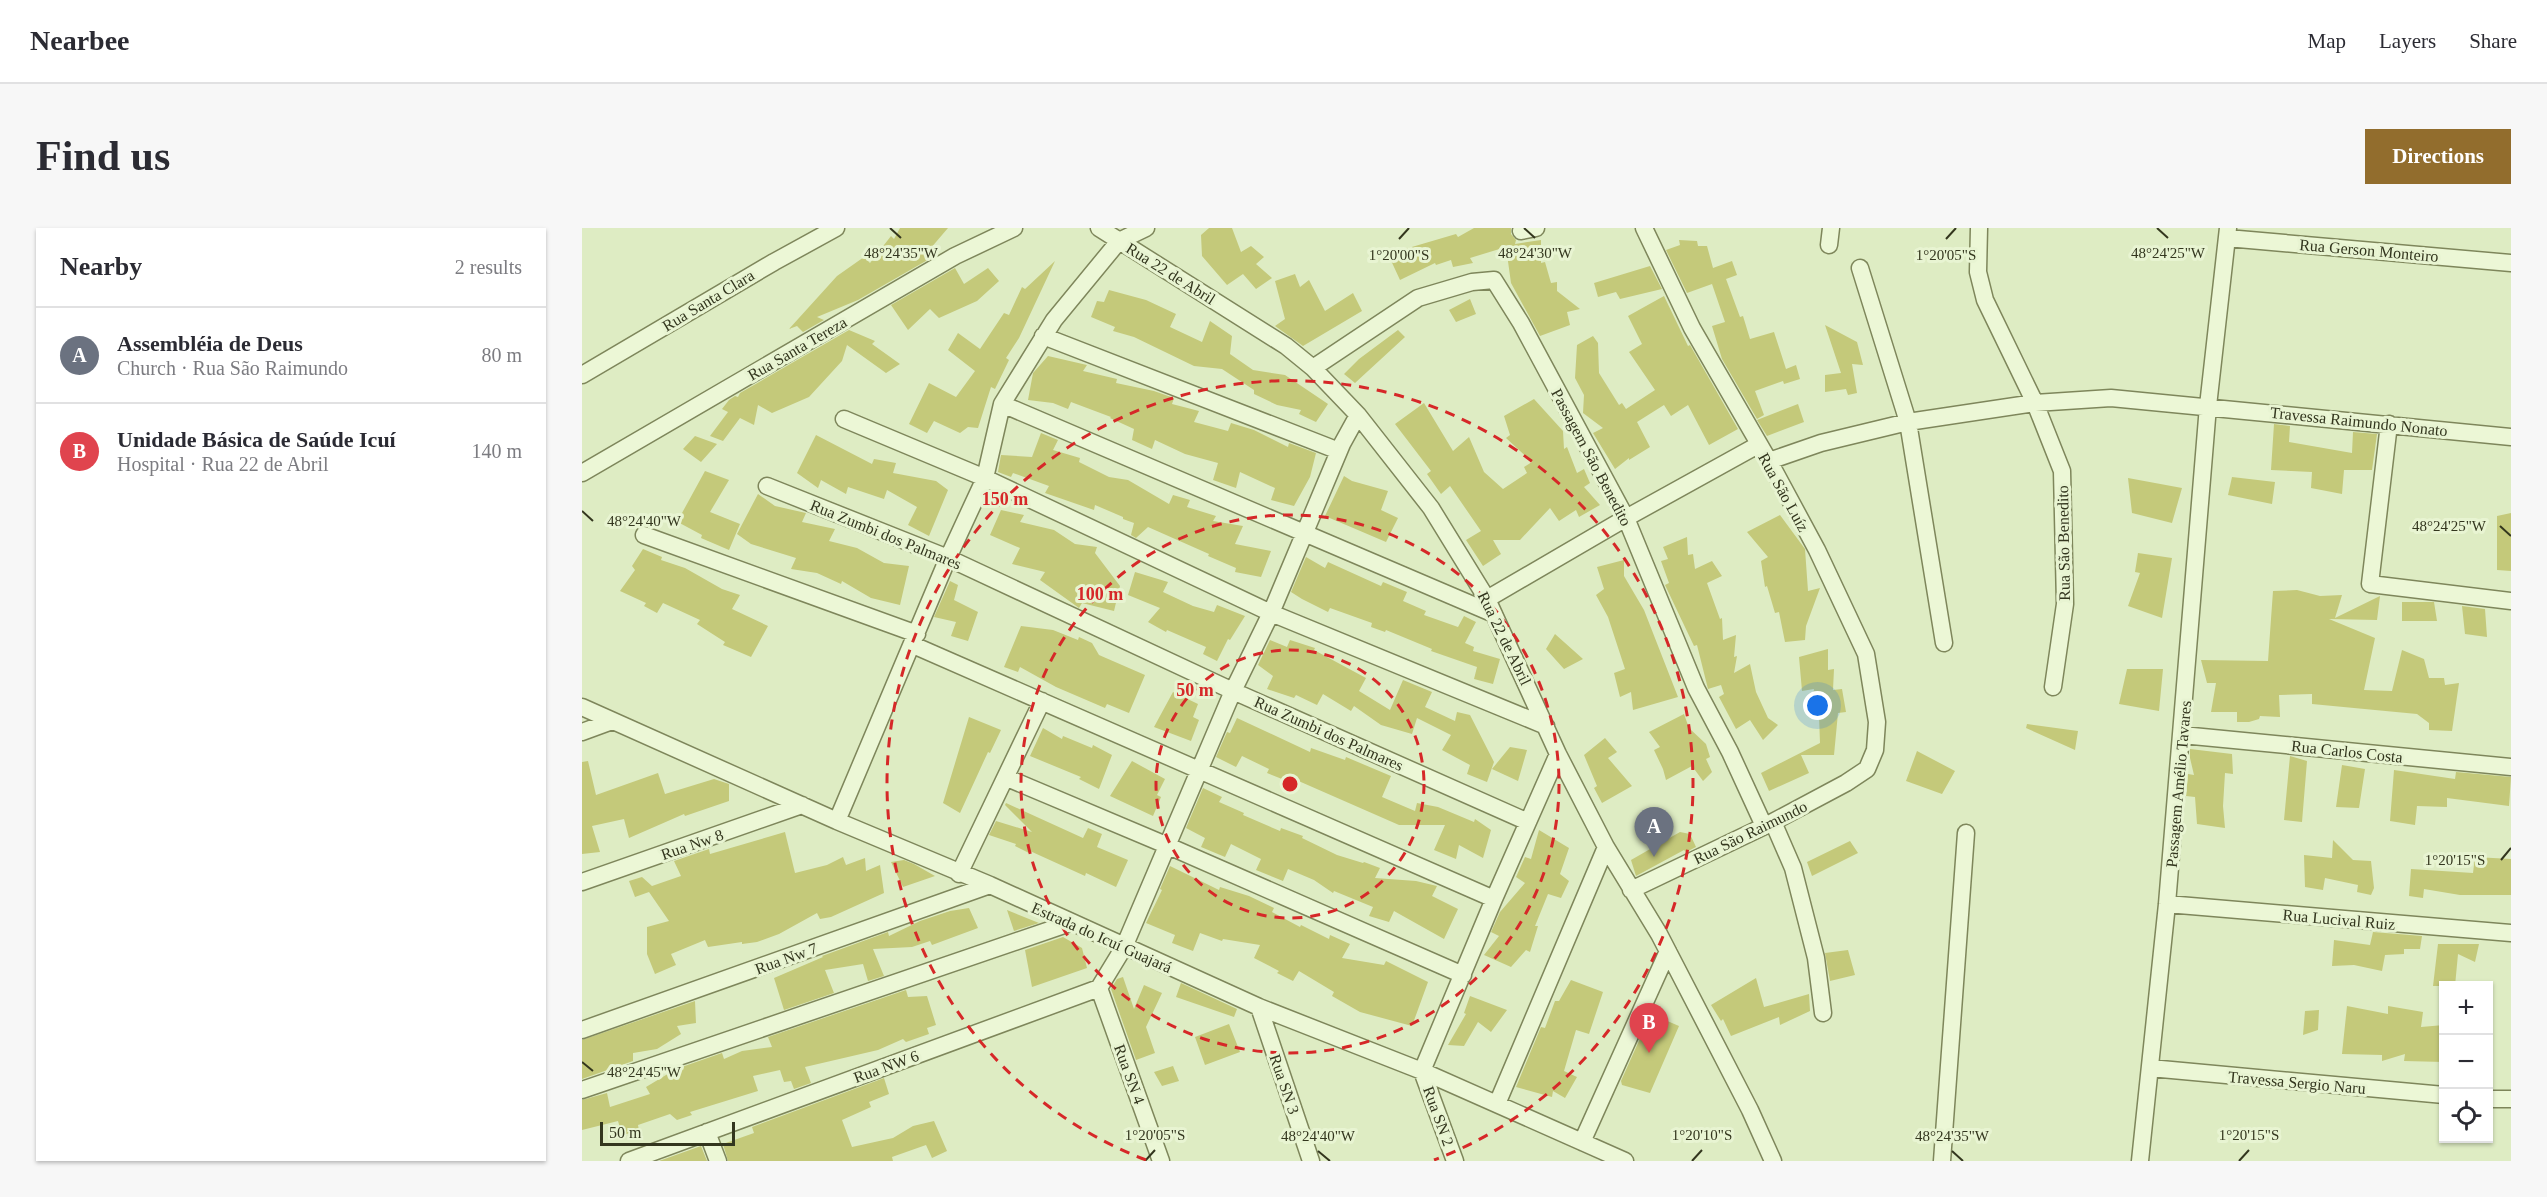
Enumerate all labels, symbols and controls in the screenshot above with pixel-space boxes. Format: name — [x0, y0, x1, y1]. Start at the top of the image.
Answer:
text: Nearbee — [30, 25, 130, 56]
text: Map — [2308, 29, 2346, 53]
text: Layers — [2379, 29, 2436, 53]
text: Share — [2469, 29, 2517, 53]
button: Directions — [2365, 129, 2511, 184]
text: Find us — [36, 133, 170, 179]
street label: Rua Gerson Monteiro — [2299, 236, 2439, 265]
street label: Rua 22 de Abril — [1123, 239, 1219, 308]
text: 48°24'35"W — [864, 245, 939, 261]
text: 48°24'30"W — [1498, 245, 1573, 261]
text: 48°24'25"W — [2131, 245, 2206, 261]
text: 1°20'00"S — [1369, 247, 1429, 263]
text: 1°20'05"S — [1916, 247, 1976, 263]
text: Nearby — [60, 252, 142, 281]
text: 2 results — [455, 256, 522, 278]
street label: Rua Santa Clara — [659, 266, 757, 334]
street label: Rua Santa Tereza — [745, 313, 850, 384]
text: Assembléia de Deus — [117, 331, 303, 356]
text: A — [72, 344, 87, 366]
text: 80 m — [481, 344, 522, 366]
text: Church · Rua São Raimundo — [117, 357, 348, 379]
street label: Passagem São Benedito — [1547, 386, 1635, 529]
street label: Travessa Raimundo Nonato — [2270, 404, 2448, 439]
text: Unidade Básica de Saúde Icuí — [117, 427, 396, 452]
text: B — [73, 440, 86, 462]
text: 140 m — [471, 440, 522, 462]
street label: Rua São Luíz — [1755, 450, 1812, 534]
text: Hospital · Rua 22 de Abril — [117, 453, 329, 475]
street label: Rua São Benedito — [2054, 485, 2073, 601]
text: 150 m — [982, 489, 1028, 509]
street label: Rua Zumbi dos Palmares — [808, 496, 964, 573]
text: 48°24'40"W — [607, 513, 682, 529]
text: 48°24'25"W — [2412, 518, 2487, 534]
text: 100 m — [1077, 584, 1123, 604]
street label: Rua 22 de Abril — [1475, 589, 1535, 688]
text: 50 m — [1176, 680, 1214, 700]
your location — [1803, 691, 1832, 720]
street label: Rua Zumbi dos Palmares — [1252, 693, 1406, 774]
street label: Passagem Amélio Tavares — [2163, 700, 2195, 868]
street label: Rua Carlos Costa — [2290, 737, 2404, 766]
centre of rings — [1280, 774, 1300, 794]
street label: Rua São Raimundo — [1691, 798, 1810, 867]
pin: A — [1634, 808, 1674, 857]
street label: Rua Nw 8 — [659, 826, 726, 863]
text: 1°20'15"S — [2425, 852, 2485, 868]
street label: Estrada do Icuí Guajará — [1029, 899, 1174, 977]
street label: Rua Lucival Ruiz — [2282, 906, 2396, 933]
street label: Rua Nw 7 — [753, 939, 820, 978]
map controls — [2439, 981, 2493, 1143]
button: + — [2439, 981, 2493, 1035]
pin: B — [1630, 1004, 1668, 1053]
button: − — [2439, 1035, 2493, 1089]
street label: Rua SN 4 — [1111, 1042, 1148, 1106]
street label: Rua NW 6 — [851, 1047, 921, 1086]
street label: Rua SN 3 — [1266, 1052, 1303, 1116]
text: 48°24'45"W — [607, 1064, 682, 1080]
street label: Travessa Sergio Naru — [2228, 1068, 2366, 1098]
street label: Rua SN 2 — [1420, 1084, 1457, 1148]
button: locate — [2439, 1089, 2493, 1143]
scale bar — [600, 1119, 735, 1146]
text: 50 m — [609, 1124, 641, 1141]
text: 1°20'05"S — [1125, 1127, 1185, 1143]
text: 1°20'10"S — [1672, 1127, 1732, 1143]
text: 1°20'15"S — [2219, 1127, 2279, 1143]
text: 48°24'40"W — [1281, 1128, 1356, 1144]
text: 48°24'35"W — [1915, 1128, 1990, 1144]

